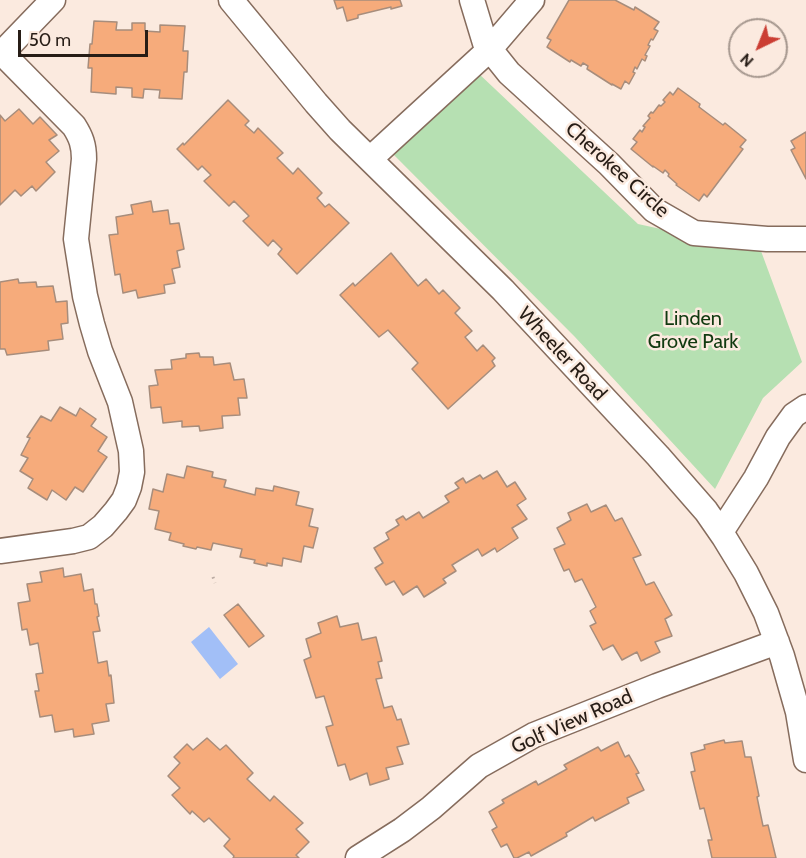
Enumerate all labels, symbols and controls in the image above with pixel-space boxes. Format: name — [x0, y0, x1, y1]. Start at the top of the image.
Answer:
scale bar — [21, 18, 152, 56]
north arrow — [728, 18, 788, 78]
text: 50 m — [29, 29, 71, 51]
text: N — [736, 49, 757, 71]
street label: Cherokee Circle — [560, 117, 674, 223]
street label: Wheeler Road — [513, 302, 611, 406]
park label: Linden Grove Park — [648, 307, 738, 354]
street label: Golf View Road — [508, 685, 636, 759]

